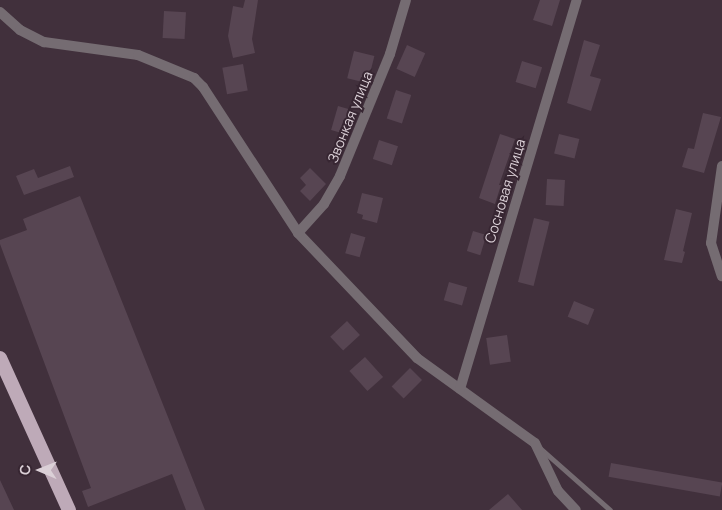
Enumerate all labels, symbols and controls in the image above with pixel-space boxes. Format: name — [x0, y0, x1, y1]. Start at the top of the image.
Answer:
street label: Звонкая улица — [324, 69, 376, 165]
street label: Сосновая улица — [481, 137, 529, 245]
north arrow — [15, 445, 65, 495]
text: С — [15, 464, 34, 475]

